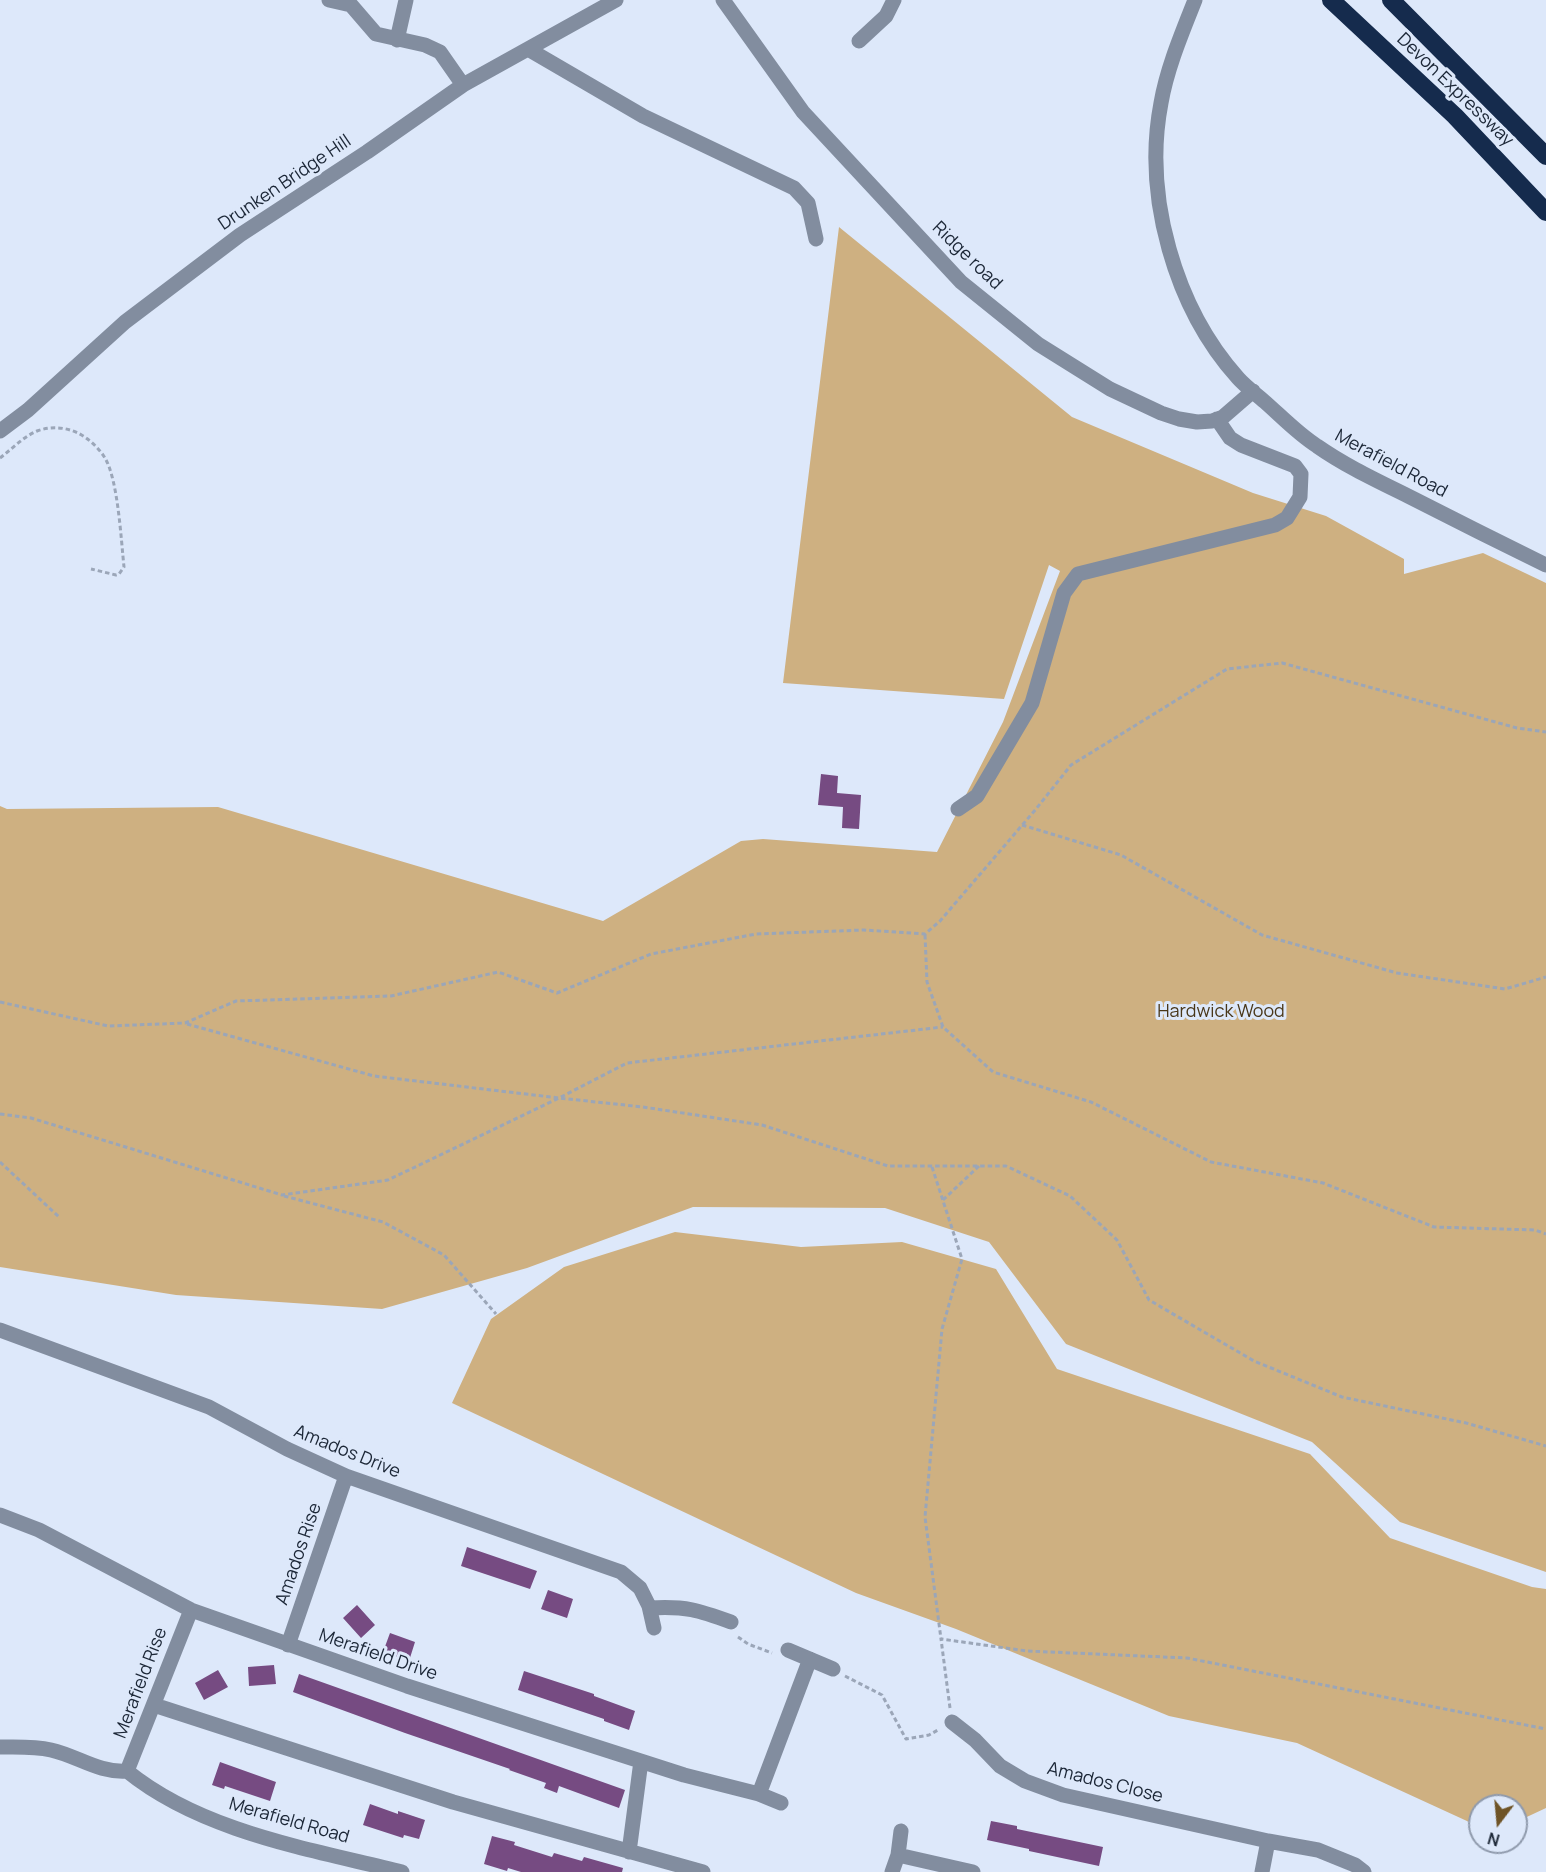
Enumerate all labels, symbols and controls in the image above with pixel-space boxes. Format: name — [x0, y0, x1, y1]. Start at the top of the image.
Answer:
street label: Devon Expressway — [1392, 29, 1518, 151]
street label: Drunken Bridge Hill — [215, 131, 355, 235]
street label: Ridge road — [928, 217, 1006, 295]
street label: Merafield Road — [1331, 425, 1451, 503]
park label: Hardwick Wood — [1157, 1001, 1285, 1023]
street label: Amados Drive — [291, 1421, 403, 1483]
street label: Amados Rise — [271, 1500, 327, 1608]
street label: Merafield Rise — [110, 1624, 172, 1742]
street label: Merafield Drive — [316, 1625, 440, 1685]
street label: Amados Close — [1045, 1758, 1165, 1808]
street label: Merafield Road — [226, 1793, 352, 1849]
north arrow — [1468, 1794, 1528, 1854]
text: N — [1485, 1827, 1502, 1852]

